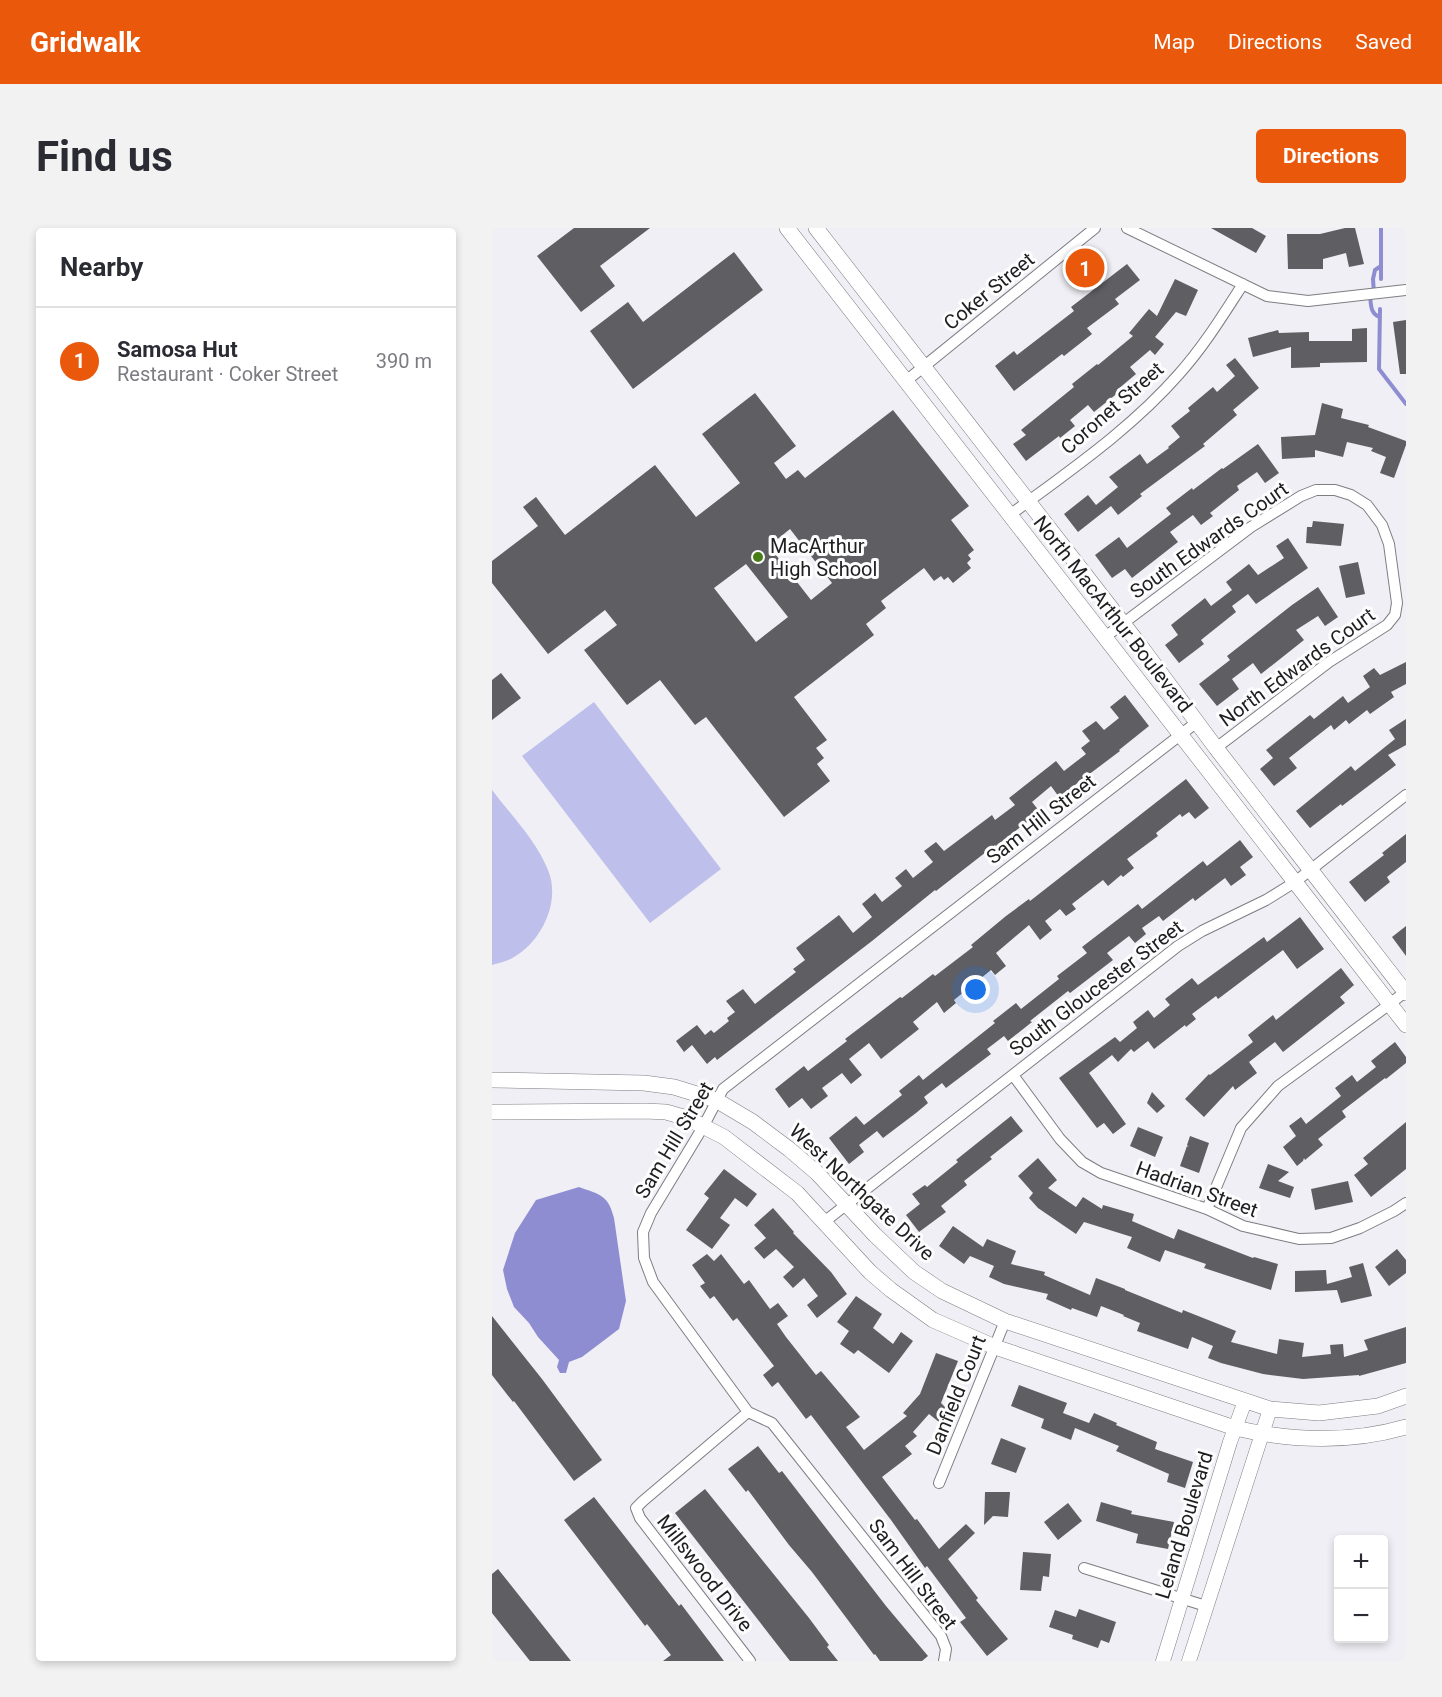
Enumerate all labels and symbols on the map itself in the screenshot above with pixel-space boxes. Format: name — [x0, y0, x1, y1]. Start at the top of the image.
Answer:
pin: 1 — [1066, 246, 1104, 291]
street label: Coker Street — [939, 247, 1039, 335]
street label: Coronet Street — [1056, 357, 1168, 459]
street label: South Edwards Court — [1125, 476, 1293, 604]
street label: North MacArthur Boulevard — [1029, 511, 1197, 717]
place label: MacArthur High School — [770, 534, 877, 581]
marker: MacArthur High School — [751, 550, 765, 564]
street label: North Edwards Court — [1215, 603, 1379, 731]
street label: Sam Hill Street — [982, 769, 1100, 869]
street label: South Gloucester Street — [1005, 915, 1187, 1061]
your location — [961, 975, 990, 1004]
street label: Sam Hill Street — [630, 1077, 718, 1203]
street label: West Northgate Drive — [785, 1119, 939, 1265]
street label: Hadrian Street — [1133, 1156, 1261, 1222]
street label: Danfield Court — [921, 1332, 991, 1458]
street label: Leland Boulevard — [1150, 1448, 1218, 1602]
street label: Millswood Drive — [652, 1510, 758, 1636]
street label: Sam Hill Street — [864, 1514, 962, 1634]

